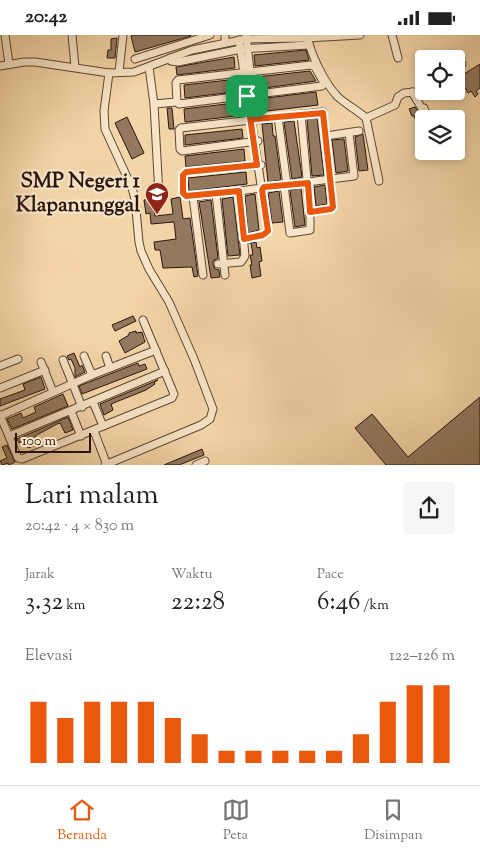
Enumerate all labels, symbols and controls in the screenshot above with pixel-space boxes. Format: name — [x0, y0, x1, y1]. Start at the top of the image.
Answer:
text: 20:42 — [25, 4, 67, 31]
map controls — [415, 50, 465, 160]
button: locate — [415, 50, 465, 100]
pin — [226, 75, 268, 117]
icon: arrive — [233, 82, 261, 110]
button: layers — [415, 110, 465, 160]
place label: SMP Negeri 1 Klapanunggal — [16, 167, 141, 221]
school or university icon: SMP Negeri 1 Klapanunggal — [144, 181, 170, 215]
scale bar — [15, 430, 91, 453]
text: 100 m — [22, 432, 56, 452]
text: Lari malam — [25, 476, 159, 516]
button: share — [403, 482, 455, 534]
text: 20:42 · 4 × 830 m — [25, 515, 134, 538]
text: Jarak — [25, 565, 55, 585]
text: Waktu — [171, 565, 213, 585]
text: Pace — [317, 565, 344, 585]
text: 3.32 — [25, 585, 63, 621]
text: 22:28 — [171, 585, 225, 621]
text: 6:46 — [317, 585, 360, 621]
text: km — [63, 596, 85, 616]
text: /km — [360, 596, 389, 616]
text: Elevasi — [25, 645, 73, 668]
text: 122–126 m — [389, 645, 455, 668]
tab: Beranda — [57, 796, 107, 846]
tab: Peta — [222, 796, 250, 846]
tab: Disimpan — [364, 796, 423, 846]

